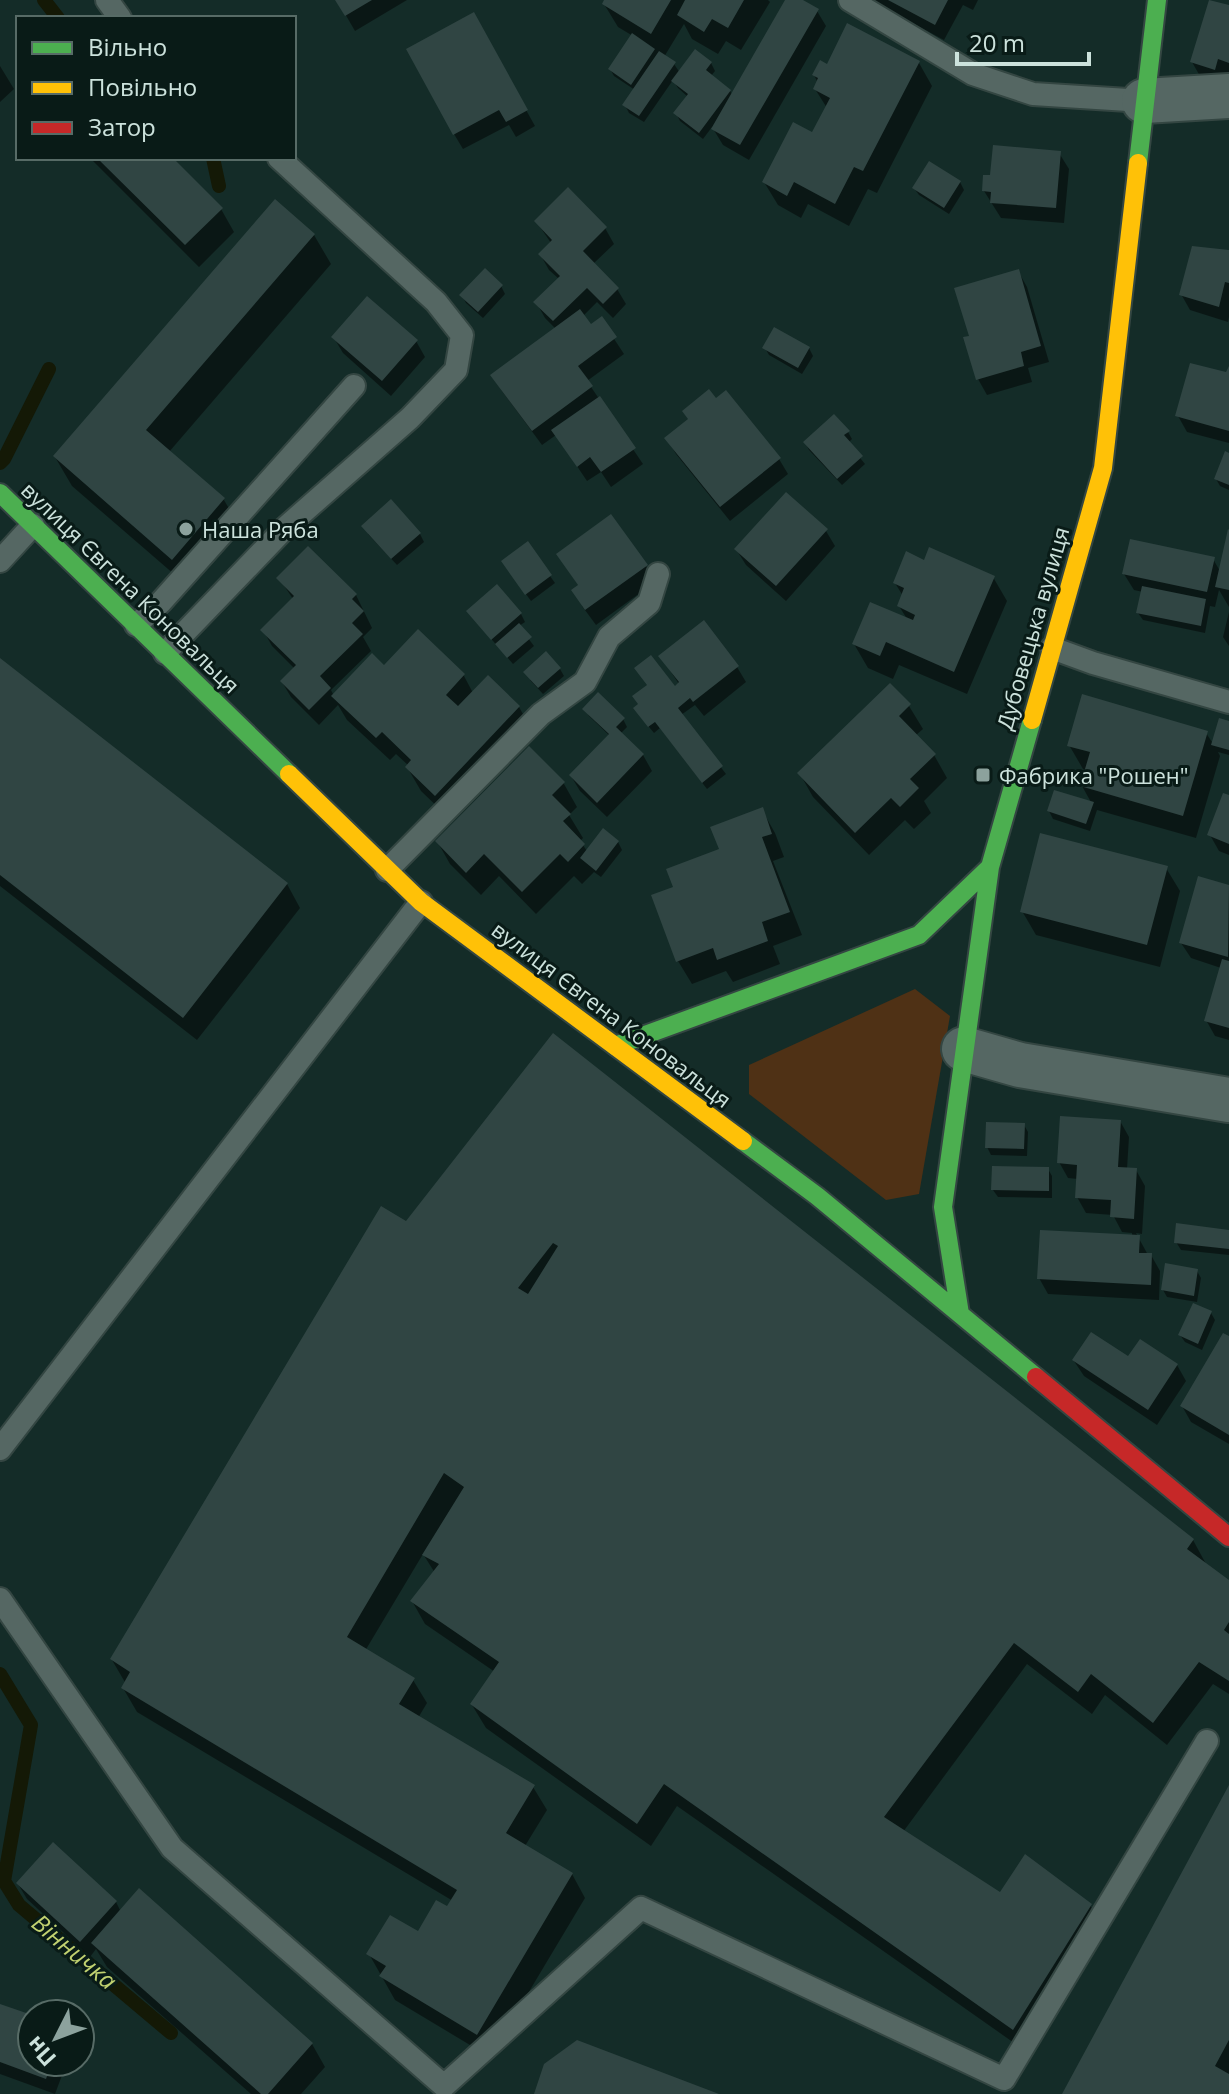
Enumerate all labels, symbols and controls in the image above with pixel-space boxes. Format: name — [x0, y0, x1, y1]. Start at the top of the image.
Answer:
legend — [16, 16, 296, 160]
scale bar — [957, 16, 1089, 66]
text: 20 m — [969, 26, 1025, 59]
text: Вільно — [88, 30, 167, 63]
text: Повільно — [88, 70, 197, 103]
text: Затор — [88, 110, 156, 143]
street label: вулиця Євгена Коновальця — [15, 475, 247, 699]
place label: Наша Ряба — [202, 514, 319, 544]
marker: Наша Ряба — [177, 520, 195, 538]
street label: Дубовецька вулиця — [989, 523, 1075, 733]
place label: Фабрика "Рошен" — [999, 760, 1188, 790]
marker: Фабрика "Рошен" — [974, 766, 992, 784]
street label: вулиця Євгена Коновальця — [486, 914, 738, 1114]
water label: Вінничка — [26, 1906, 125, 1996]
north arrow — [16, 1998, 96, 2078]
text: Пн — [19, 2031, 62, 2074]

